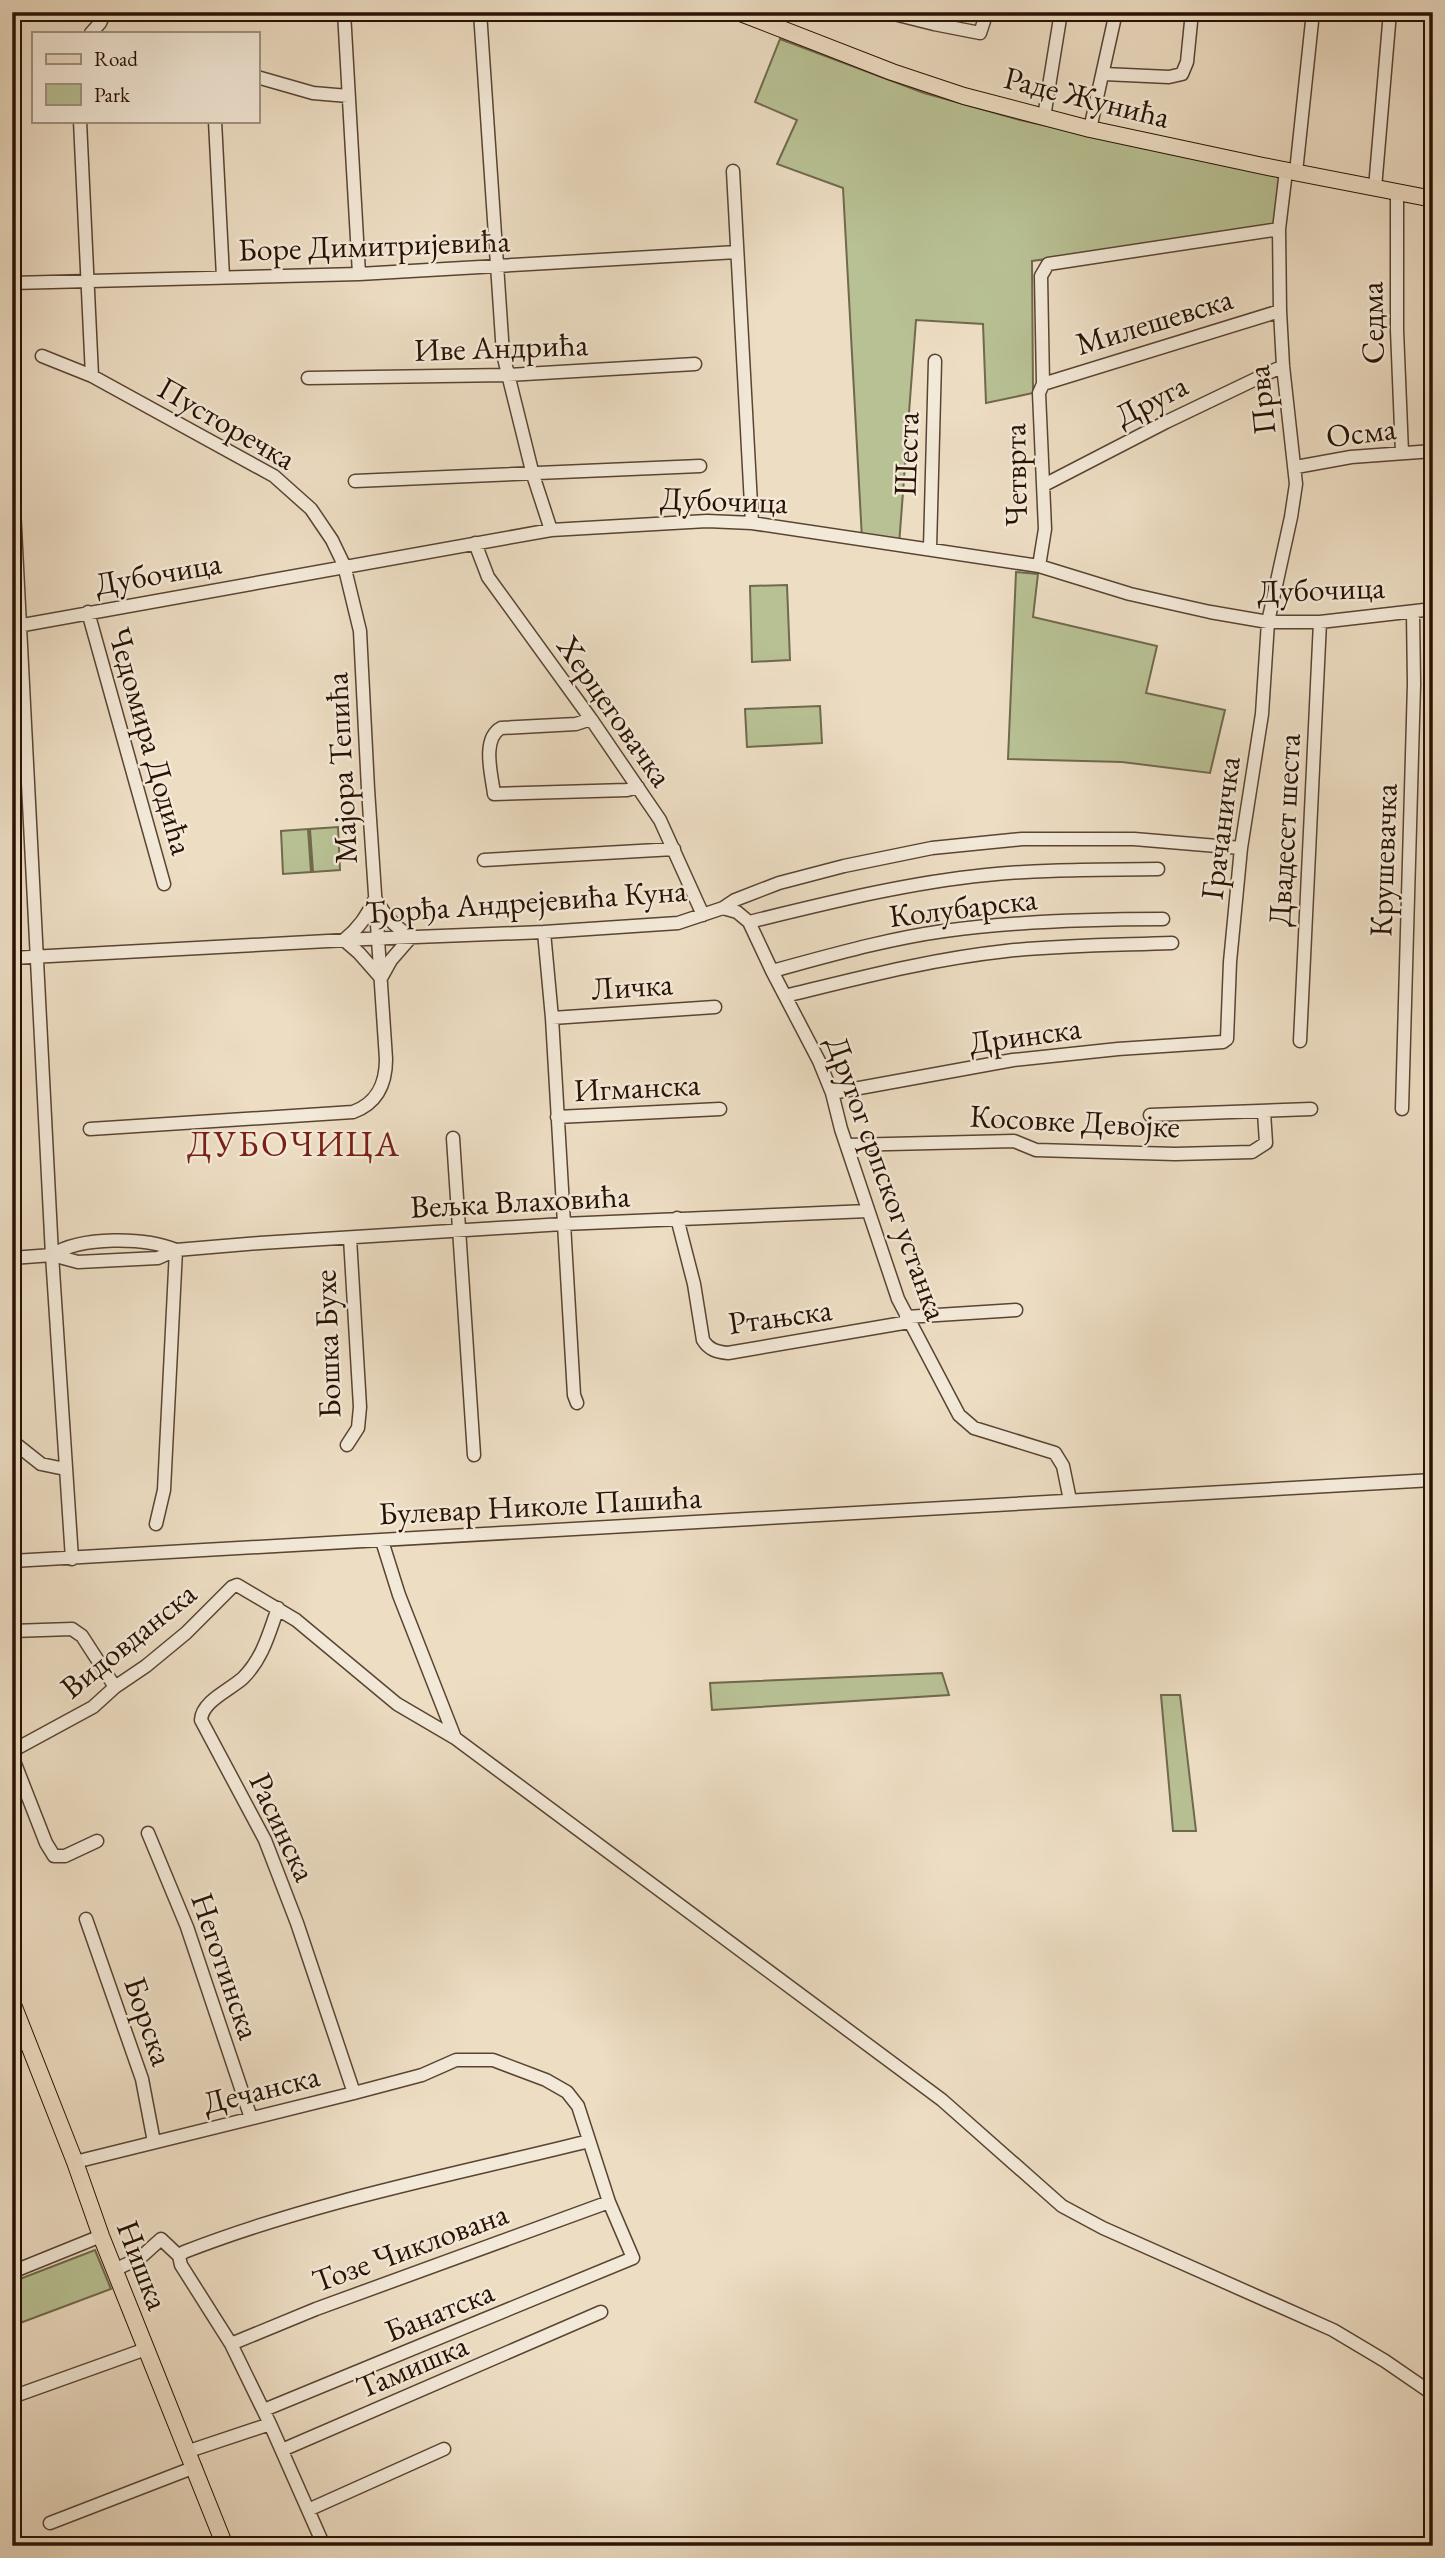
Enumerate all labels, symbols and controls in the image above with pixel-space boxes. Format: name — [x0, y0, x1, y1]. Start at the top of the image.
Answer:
legend — [32, 32, 259, 122]
text: Road — [94, 45, 138, 72]
street label: Раде Жунића — [1000, 56, 1174, 138]
text: Park — [94, 81, 131, 108]
street label: Боре Димитријевића — [237, 219, 511, 271]
street label: Милешевска — [1070, 277, 1238, 365]
street label: Седма — [1350, 281, 1394, 365]
street label: Иве Андрића — [413, 323, 589, 371]
street label: Прва — [1236, 363, 1286, 437]
street label: Друга — [1107, 364, 1195, 436]
street label: Пусторечка — [150, 367, 304, 479]
street label: Осма — [1324, 407, 1399, 457]
street label: Шеста — [884, 411, 928, 497]
street label: Четврта — [993, 423, 1037, 527]
street label: Дубочица — [659, 477, 789, 523]
street label: Дубочица — [91, 541, 225, 605]
street label: Дубочица — [1256, 566, 1386, 612]
street label: Чедомира Додића — [98, 622, 204, 860]
street label: Херцеговачка — [547, 626, 683, 795]
street label: Мајора Тепића — [315, 671, 367, 865]
street label: Двадесет шеста — [1258, 732, 1310, 928]
street label: Грачаничка — [1190, 754, 1250, 902]
street label: Крушевачка — [1359, 782, 1407, 937]
street label: Ђорђа Андрејевића Куна — [364, 869, 689, 933]
street label: Колубарска — [887, 877, 1040, 937]
street label: Личка — [590, 962, 674, 1010]
street label: Дринска — [966, 1006, 1084, 1064]
street label: Другог српског устанка — [816, 1030, 958, 1326]
street label: Игманска — [573, 1063, 702, 1111]
street label: Косовке Девојке — [969, 1095, 1181, 1147]
district label: ДУБОЧИЦА — [187, 1121, 401, 1166]
street label: Вељка Влаховића — [409, 1174, 631, 1228]
street label: Бошка Бухе — [303, 1269, 351, 1419]
street label: Ртањска — [725, 1288, 835, 1344]
street label: Булевар Николе Пашића — [377, 1476, 703, 1534]
street label: Видовданска — [51, 1572, 205, 1708]
street label: Расинска — [240, 1766, 326, 1888]
street label: Неготинска — [181, 1887, 271, 2045]
street label: Борска — [114, 1971, 184, 2071]
street label: Дечанска — [198, 2054, 324, 2124]
street label: Тозе Чиклована — [306, 2192, 514, 2302]
street label: Нишка — [107, 2214, 179, 2316]
street label: Банатска — [378, 2270, 500, 2352]
street label: Тамишка — [350, 2324, 474, 2408]

